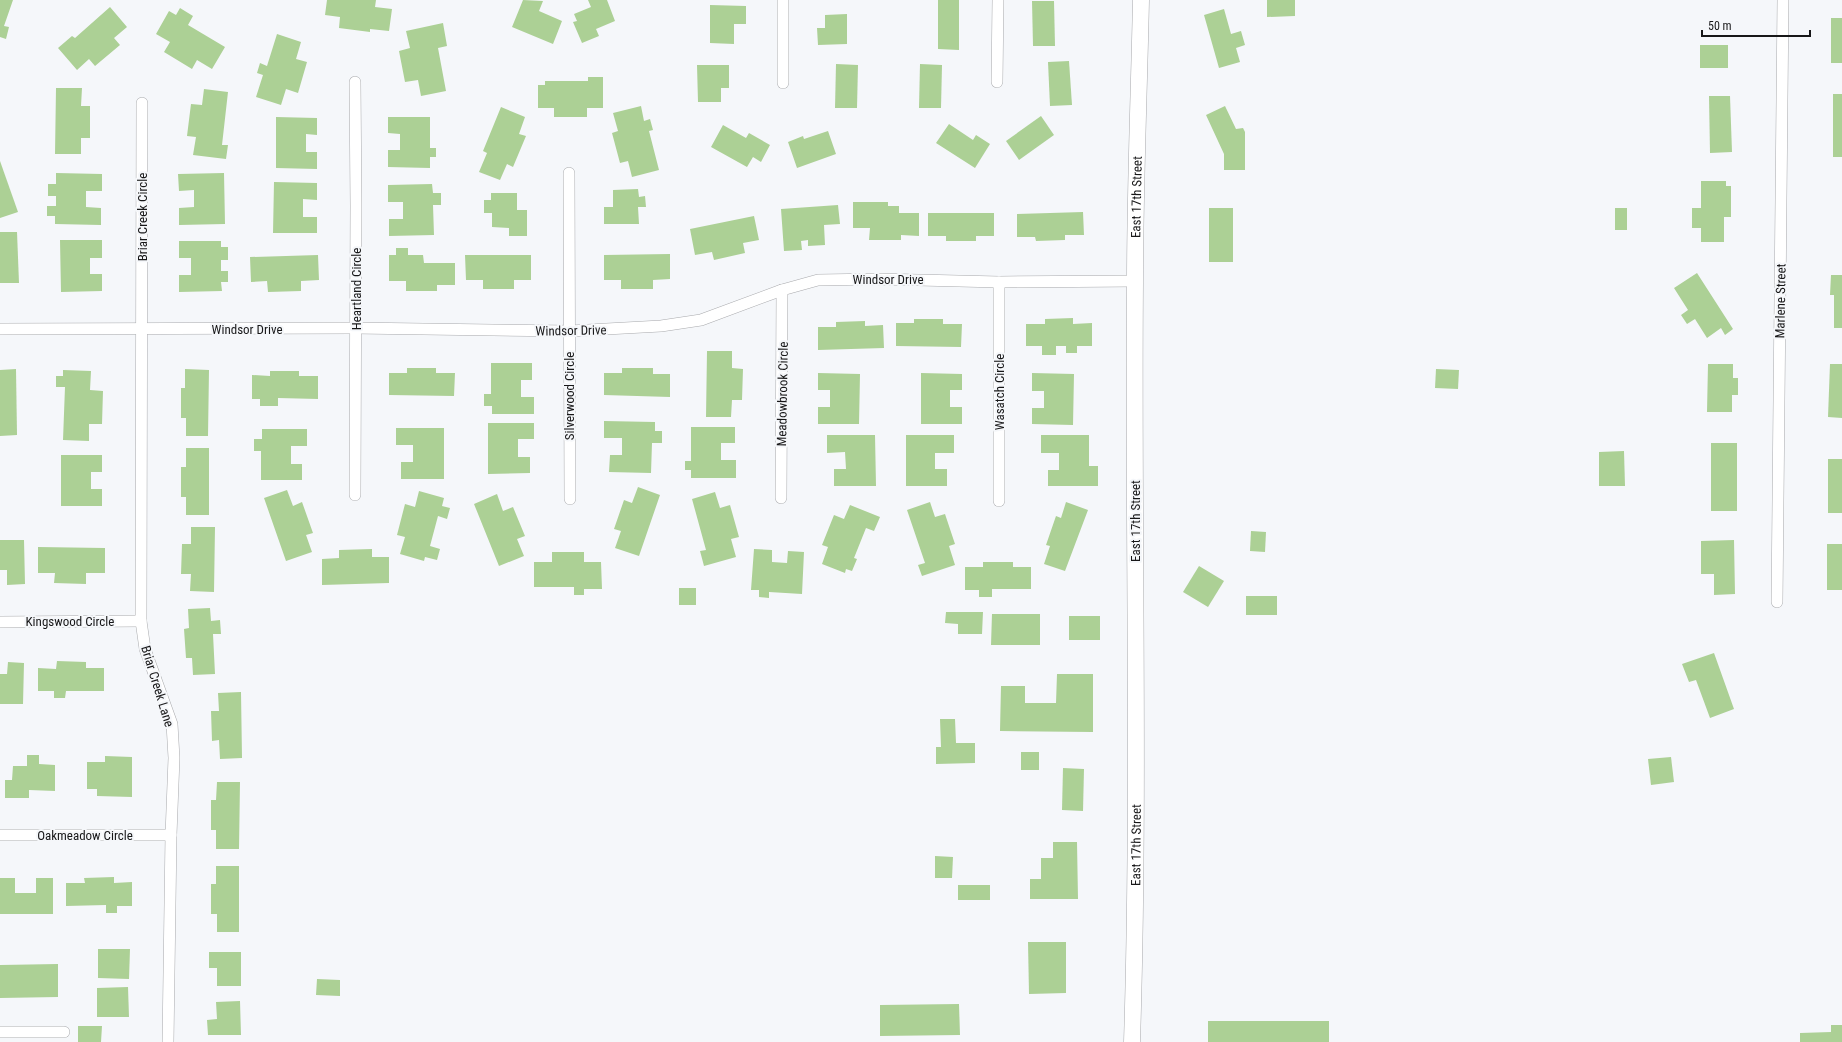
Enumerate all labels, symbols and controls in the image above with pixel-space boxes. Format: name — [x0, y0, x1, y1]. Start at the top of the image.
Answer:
scale bar — [1702, 12, 1810, 38]
text: 50 m — [1708, 19, 1732, 33]
street label: East 17th Street — [1128, 156, 1145, 238]
street label: Briar Creek Circle — [135, 173, 150, 261]
street label: Heartland Circle — [349, 248, 364, 330]
street label: Marlene Street — [1772, 263, 1789, 339]
street label: Windsor Drive — [853, 272, 923, 287]
street label: Windsor Drive — [212, 322, 282, 337]
street label: Windsor Drive — [535, 322, 607, 339]
street label: Meadowbrook Circle — [774, 341, 791, 447]
street label: Silverwood Circle — [562, 352, 577, 440]
street label: Wasatch Circle — [992, 354, 1007, 430]
street label: East 17th Street — [1128, 480, 1143, 562]
street label: Kingswood Circle — [26, 614, 114, 629]
street label: Briar Creek Lane — [138, 644, 177, 729]
street label: East 17th Street — [1128, 804, 1144, 886]
street label: Oakmeadow Circle — [37, 828, 133, 843]

